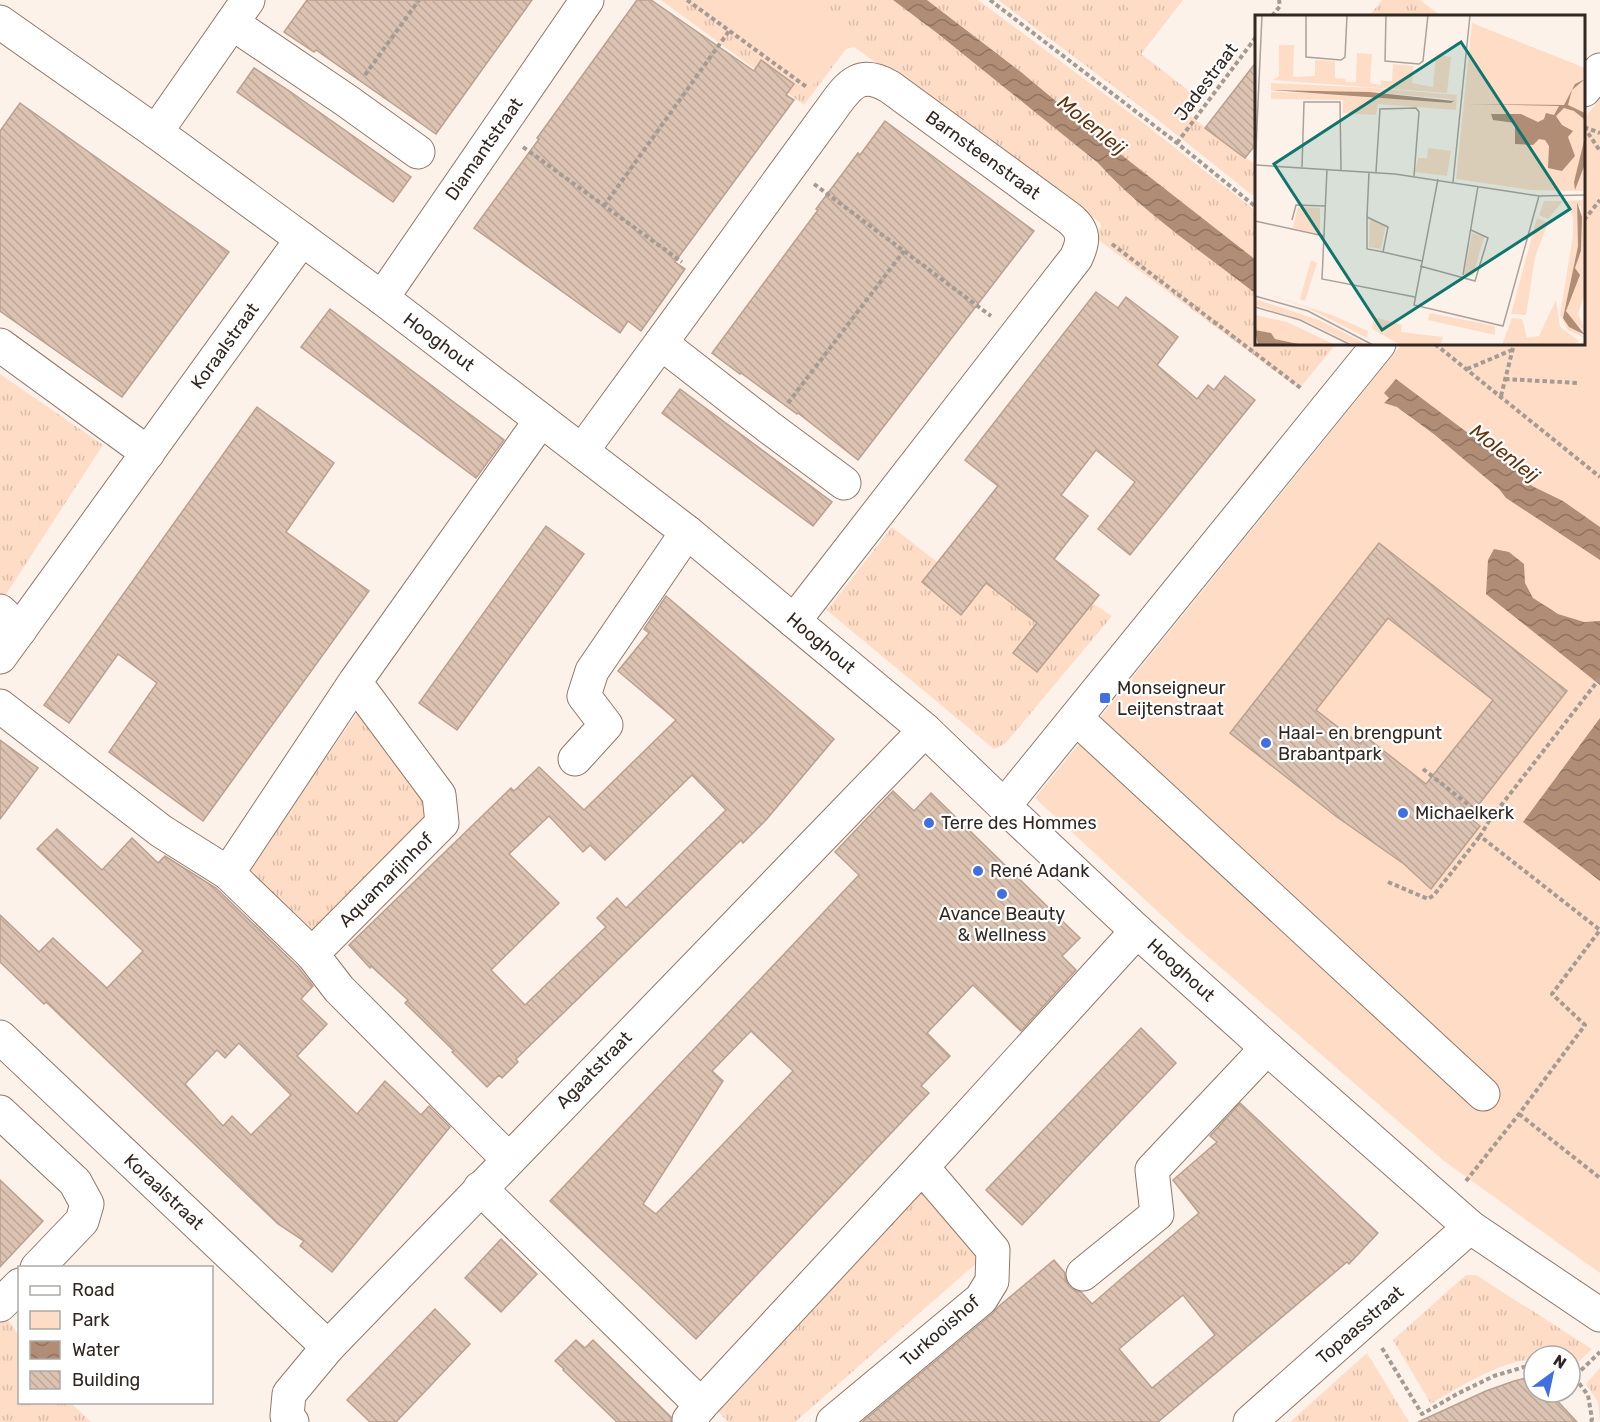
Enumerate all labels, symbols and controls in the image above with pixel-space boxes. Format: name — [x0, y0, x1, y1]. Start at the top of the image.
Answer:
inset map — [1255, 15, 1585, 345]
street label: Jadestraat — [1170, 39, 1242, 125]
water label: Molenleij — [1053, 90, 1132, 161]
street label: Diamantstraat — [441, 93, 527, 205]
street label: Barnsteenstraat — [921, 106, 1045, 204]
street label: Koraalstraat — [186, 299, 264, 393]
street label: Hooghout — [399, 308, 479, 376]
water label: Molenleij — [1465, 418, 1545, 488]
street label: Hooghout — [782, 608, 860, 678]
place label: Monseigneur Leijtenstraat — [1117, 677, 1226, 720]
marker: Monseigneur Leijtenstraat — [1098, 691, 1112, 705]
place label: Haal- en brengpunt Brabantpark — [1278, 722, 1442, 765]
marker: Haal- en brengpunt Brabantpark — [1259, 736, 1273, 750]
place label: Michaelkerk — [1415, 802, 1515, 824]
marker: Michaelkerk — [1396, 806, 1410, 820]
place label: Terre des Hommes — [941, 812, 1097, 834]
marker: Terre des Hommes — [922, 816, 936, 830]
street label: Aquamarijnhof — [334, 828, 438, 932]
place label: René Adank — [990, 860, 1090, 882]
marker: René Adank — [971, 864, 985, 878]
marker: Avance Beauty & Wellness — [995, 887, 1009, 901]
place label: Avance Beauty & Wellness — [939, 903, 1065, 946]
street label: Hooghout — [1143, 934, 1219, 1006]
street label: Agaatstraat — [552, 1027, 636, 1113]
street label: Koraalstraat — [119, 1149, 209, 1235]
legend — [18, 1266, 213, 1404]
text: Road — [72, 1279, 115, 1301]
street label: Topaasstraat — [1312, 1281, 1408, 1369]
street label: Turkooishof — [896, 1291, 984, 1371]
text: Park — [72, 1309, 110, 1331]
text: Water — [72, 1339, 120, 1361]
north arrow — [1522, 1344, 1582, 1404]
text: N — [1550, 1351, 1570, 1373]
text: Building — [72, 1369, 140, 1391]

